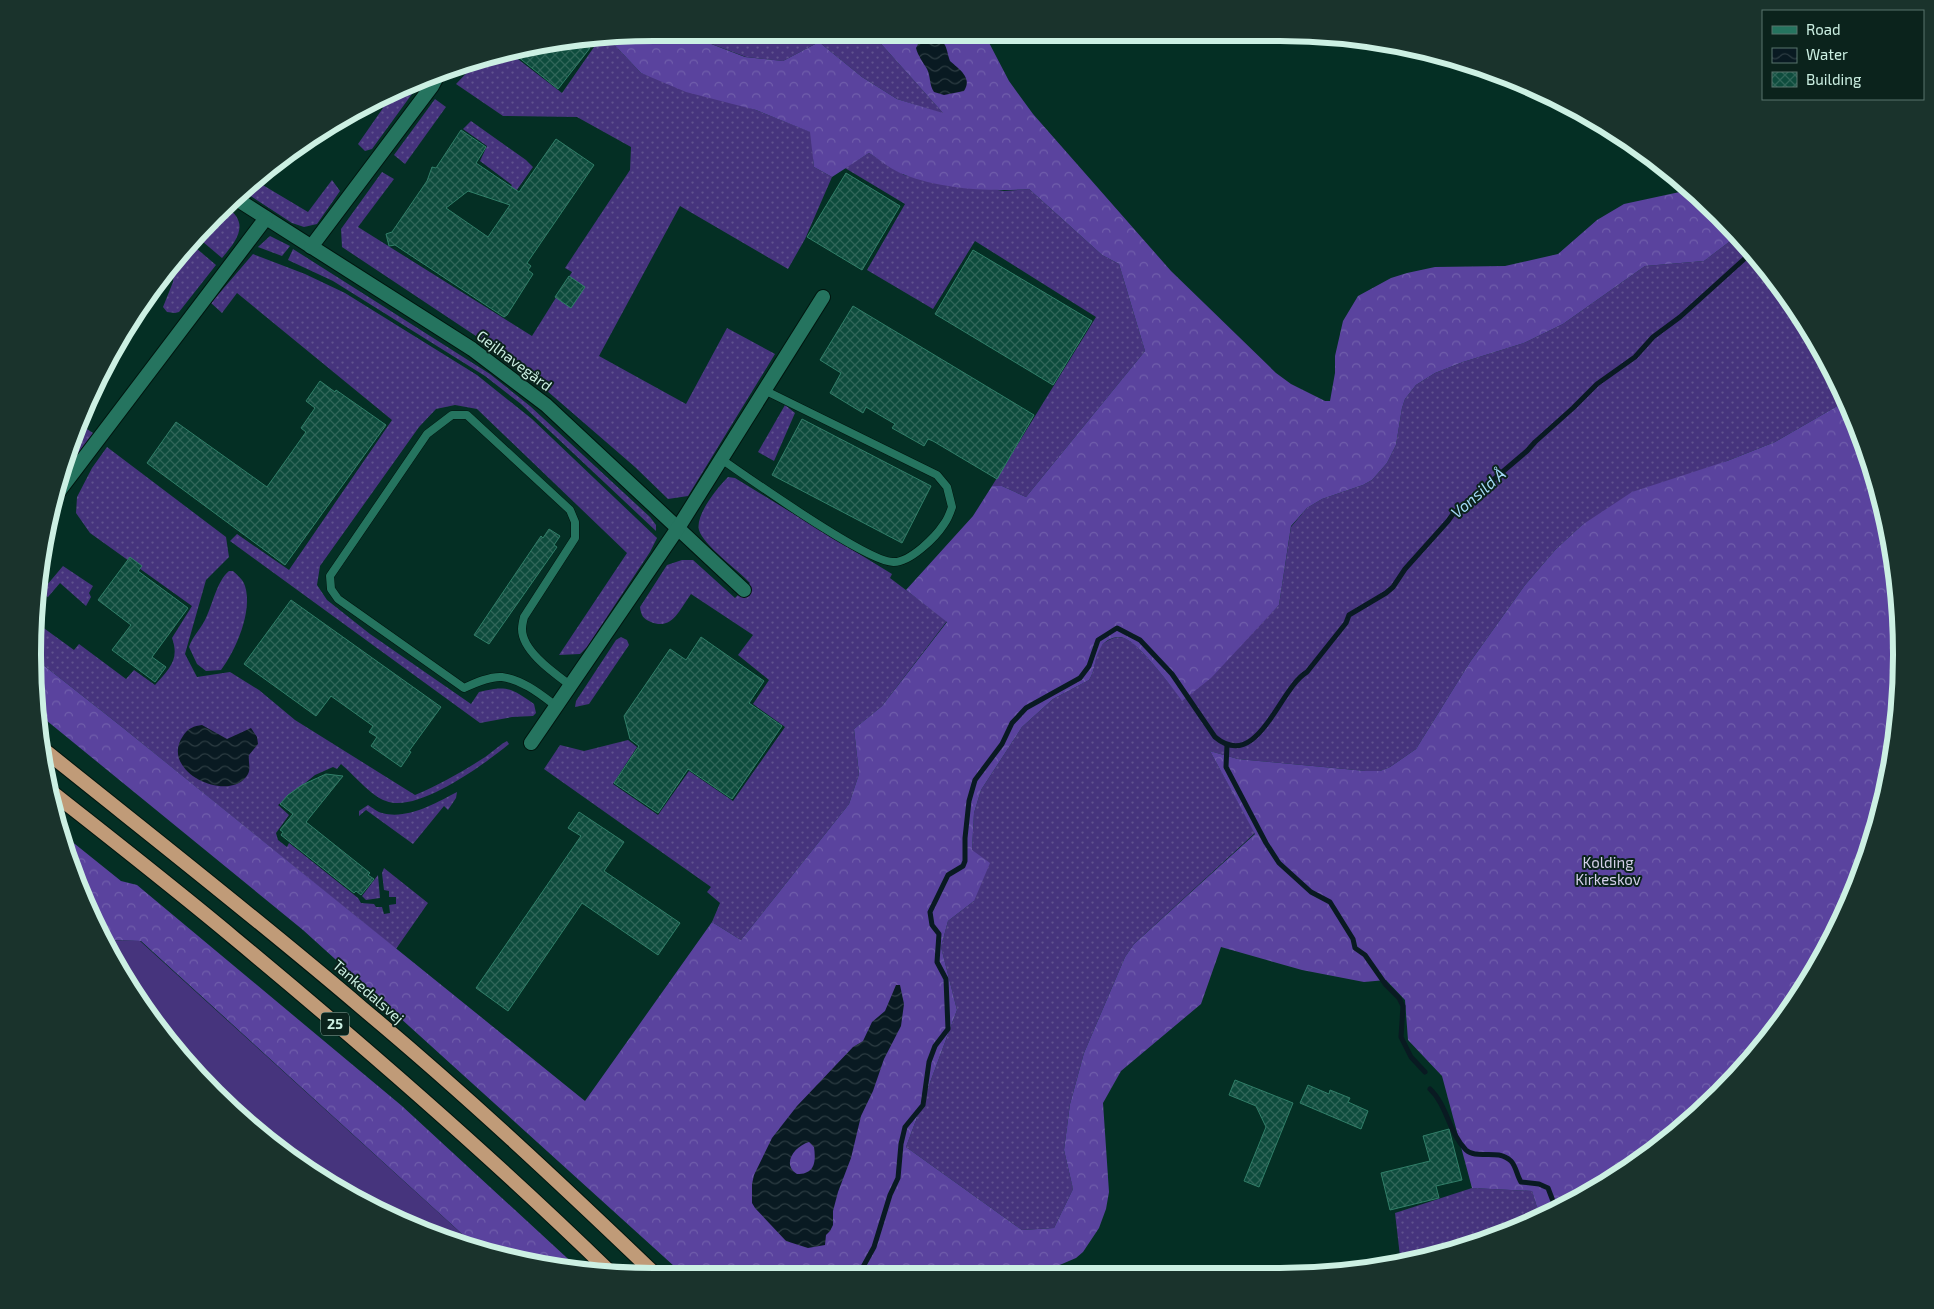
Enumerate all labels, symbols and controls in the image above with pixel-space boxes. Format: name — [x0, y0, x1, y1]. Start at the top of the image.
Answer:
legend — [1762, 10, 1924, 100]
text: Road — [1806, 20, 1841, 38]
text: Water — [1806, 45, 1848, 63]
text: Building — [1806, 70, 1862, 88]
street label: Gejlhavegård — [473, 326, 556, 395]
water label: Vonsild Å — [1446, 464, 1509, 522]
park label: Kolding Kirkeskov — [1575, 853, 1641, 888]
street label: Tankedalsvej — [329, 956, 408, 1028]
road number: 25 — [321, 1012, 349, 1036]

